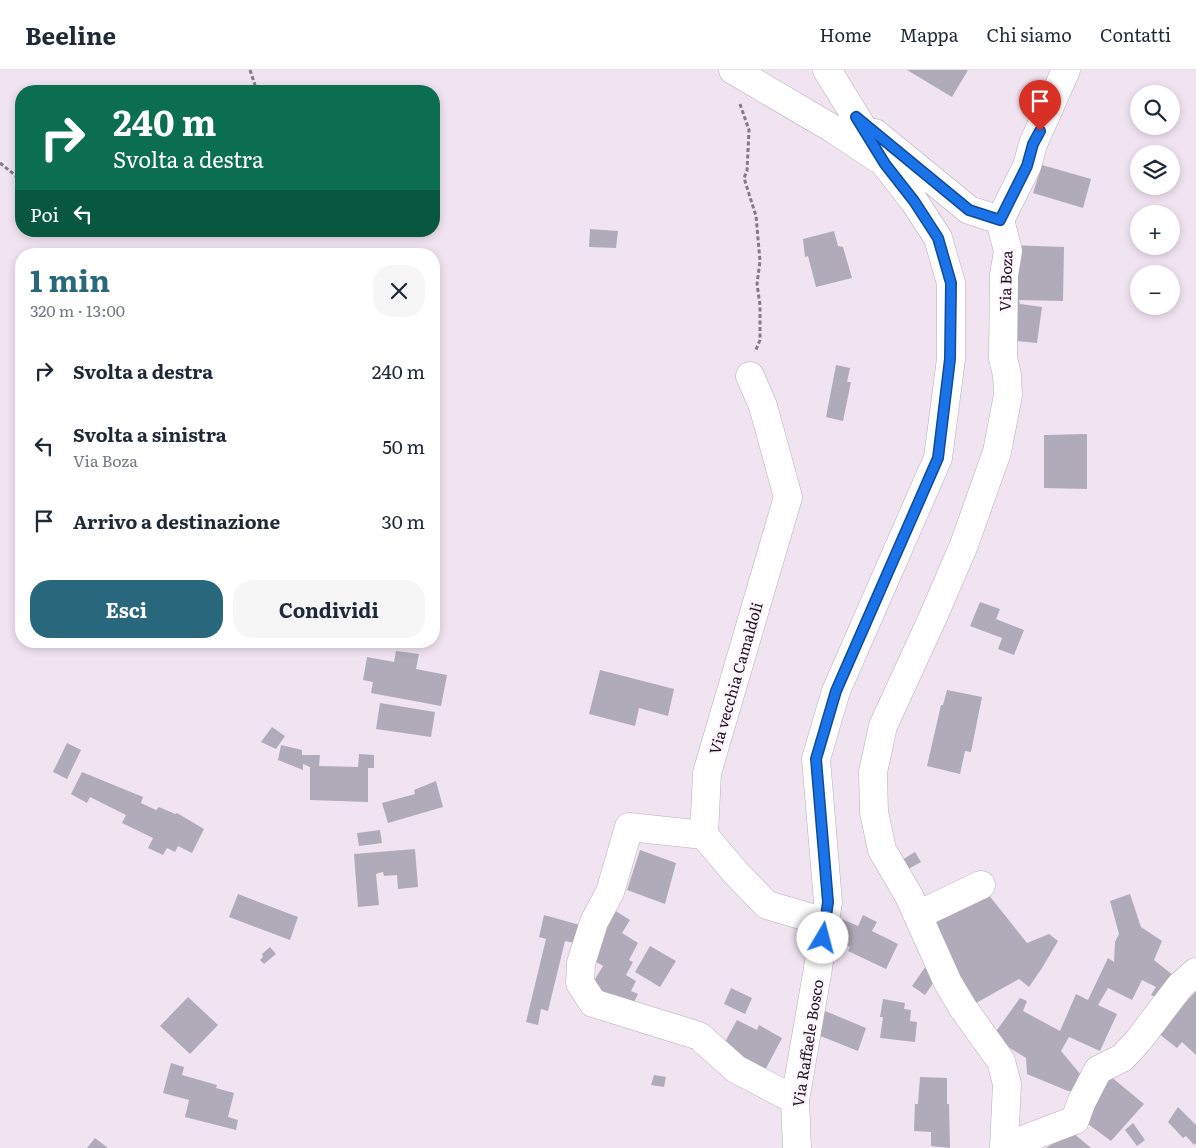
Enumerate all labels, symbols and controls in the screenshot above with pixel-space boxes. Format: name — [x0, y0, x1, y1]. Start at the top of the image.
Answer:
text: Beeline — [25, 17, 116, 52]
text: Home — [819, 21, 871, 48]
text: Mappa — [899, 21, 958, 48]
text: Chi siamo — [986, 21, 1072, 48]
text: Contatti — [1100, 21, 1171, 48]
pin — [1019, 80, 1061, 131]
map controls — [1130, 85, 1180, 315]
button: search — [1130, 85, 1180, 135]
icon: arrive — [1026, 87, 1054, 115]
text: 240 m — [113, 95, 216, 147]
icon: right — [30, 105, 95, 170]
text: Svolta a destra — [113, 142, 264, 175]
button: layers — [1130, 145, 1180, 195]
text: Poi — [30, 200, 59, 228]
icon: left — [69, 200, 97, 228]
button: + — [1130, 205, 1180, 255]
street label: Via Boza — [992, 249, 1018, 312]
text: 1 min — [30, 257, 110, 301]
button: close — [373, 265, 425, 317]
button: − — [1130, 265, 1180, 315]
text: 320 m · 13:00 — [30, 298, 125, 322]
icon: right — [30, 357, 58, 385]
text: Svolta a destra — [73, 357, 213, 385]
text: 240 m — [372, 357, 425, 385]
text: Svolta a sinistra — [73, 420, 227, 448]
icon: left — [30, 432, 58, 460]
text: 50 m — [382, 432, 425, 460]
text: Via Boza — [73, 448, 138, 472]
icon: arrive — [30, 507, 58, 535]
text: Arrivo a destinazione — [73, 507, 280, 535]
text: 30 m — [381, 507, 425, 535]
button: Esci — [30, 580, 223, 638]
button: Condividi — [233, 580, 425, 638]
street label: Via vecchia Camaldoli — [702, 599, 768, 757]
position arrow — [796, 911, 848, 963]
street label: Via Raffaele Bosco — [786, 977, 828, 1108]

